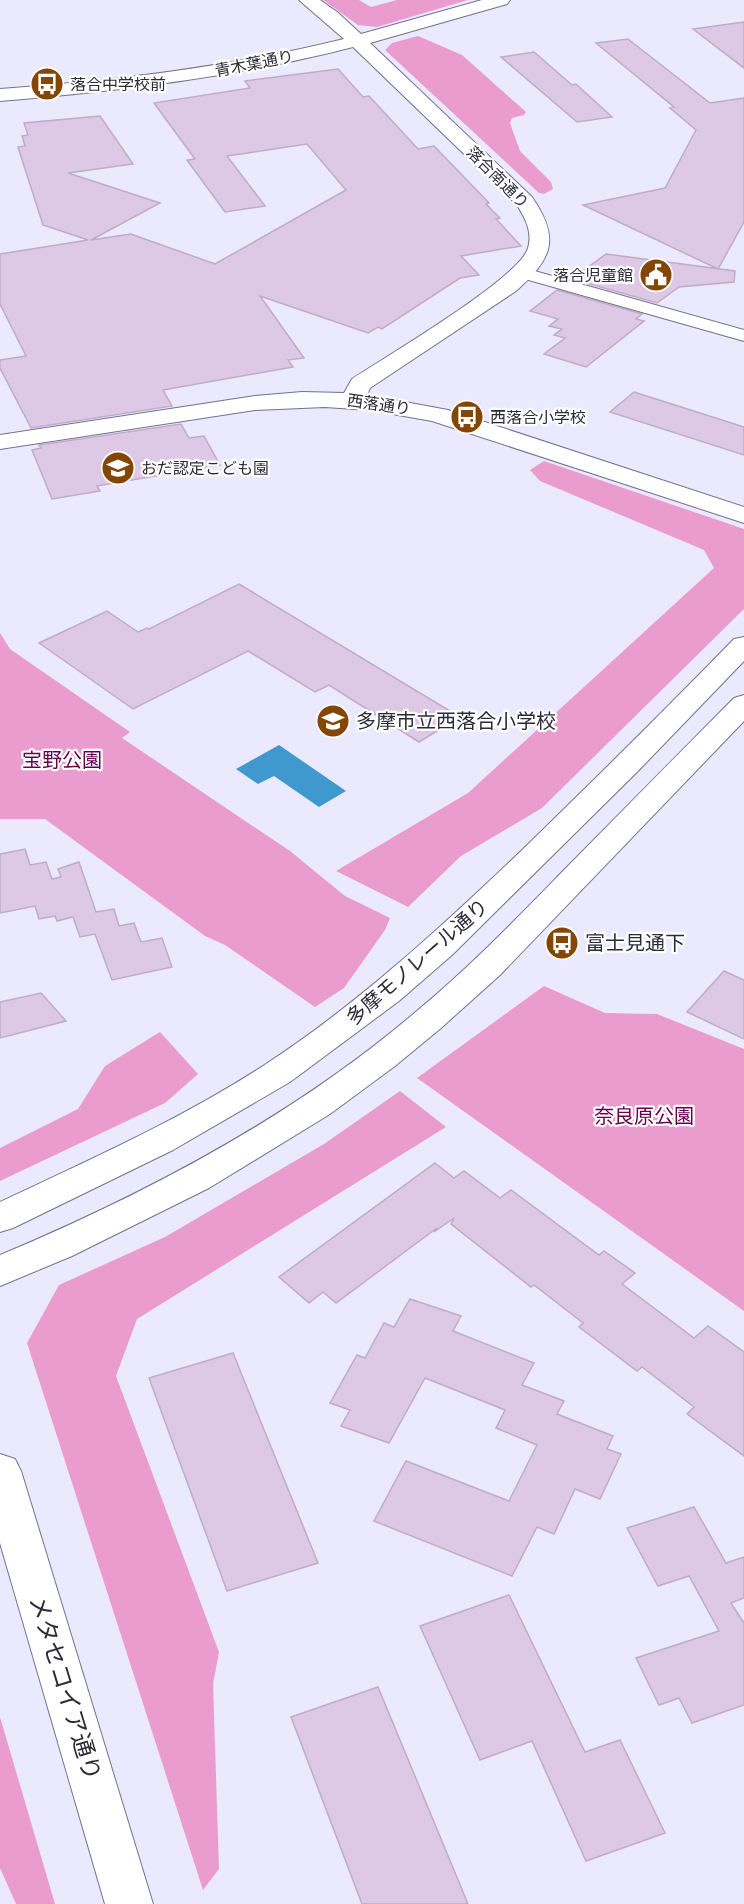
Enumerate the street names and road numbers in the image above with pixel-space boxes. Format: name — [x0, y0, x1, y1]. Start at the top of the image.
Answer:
street label: 青木葉通り — [213, 46, 295, 81]
street label: 落合南通り — [462, 142, 533, 213]
street label: 西落通り — [346, 390, 412, 419]
street label: 多摩モノレール通り — [341, 893, 493, 1031]
street label: メタセコイア通り — [23, 1592, 108, 1784]

